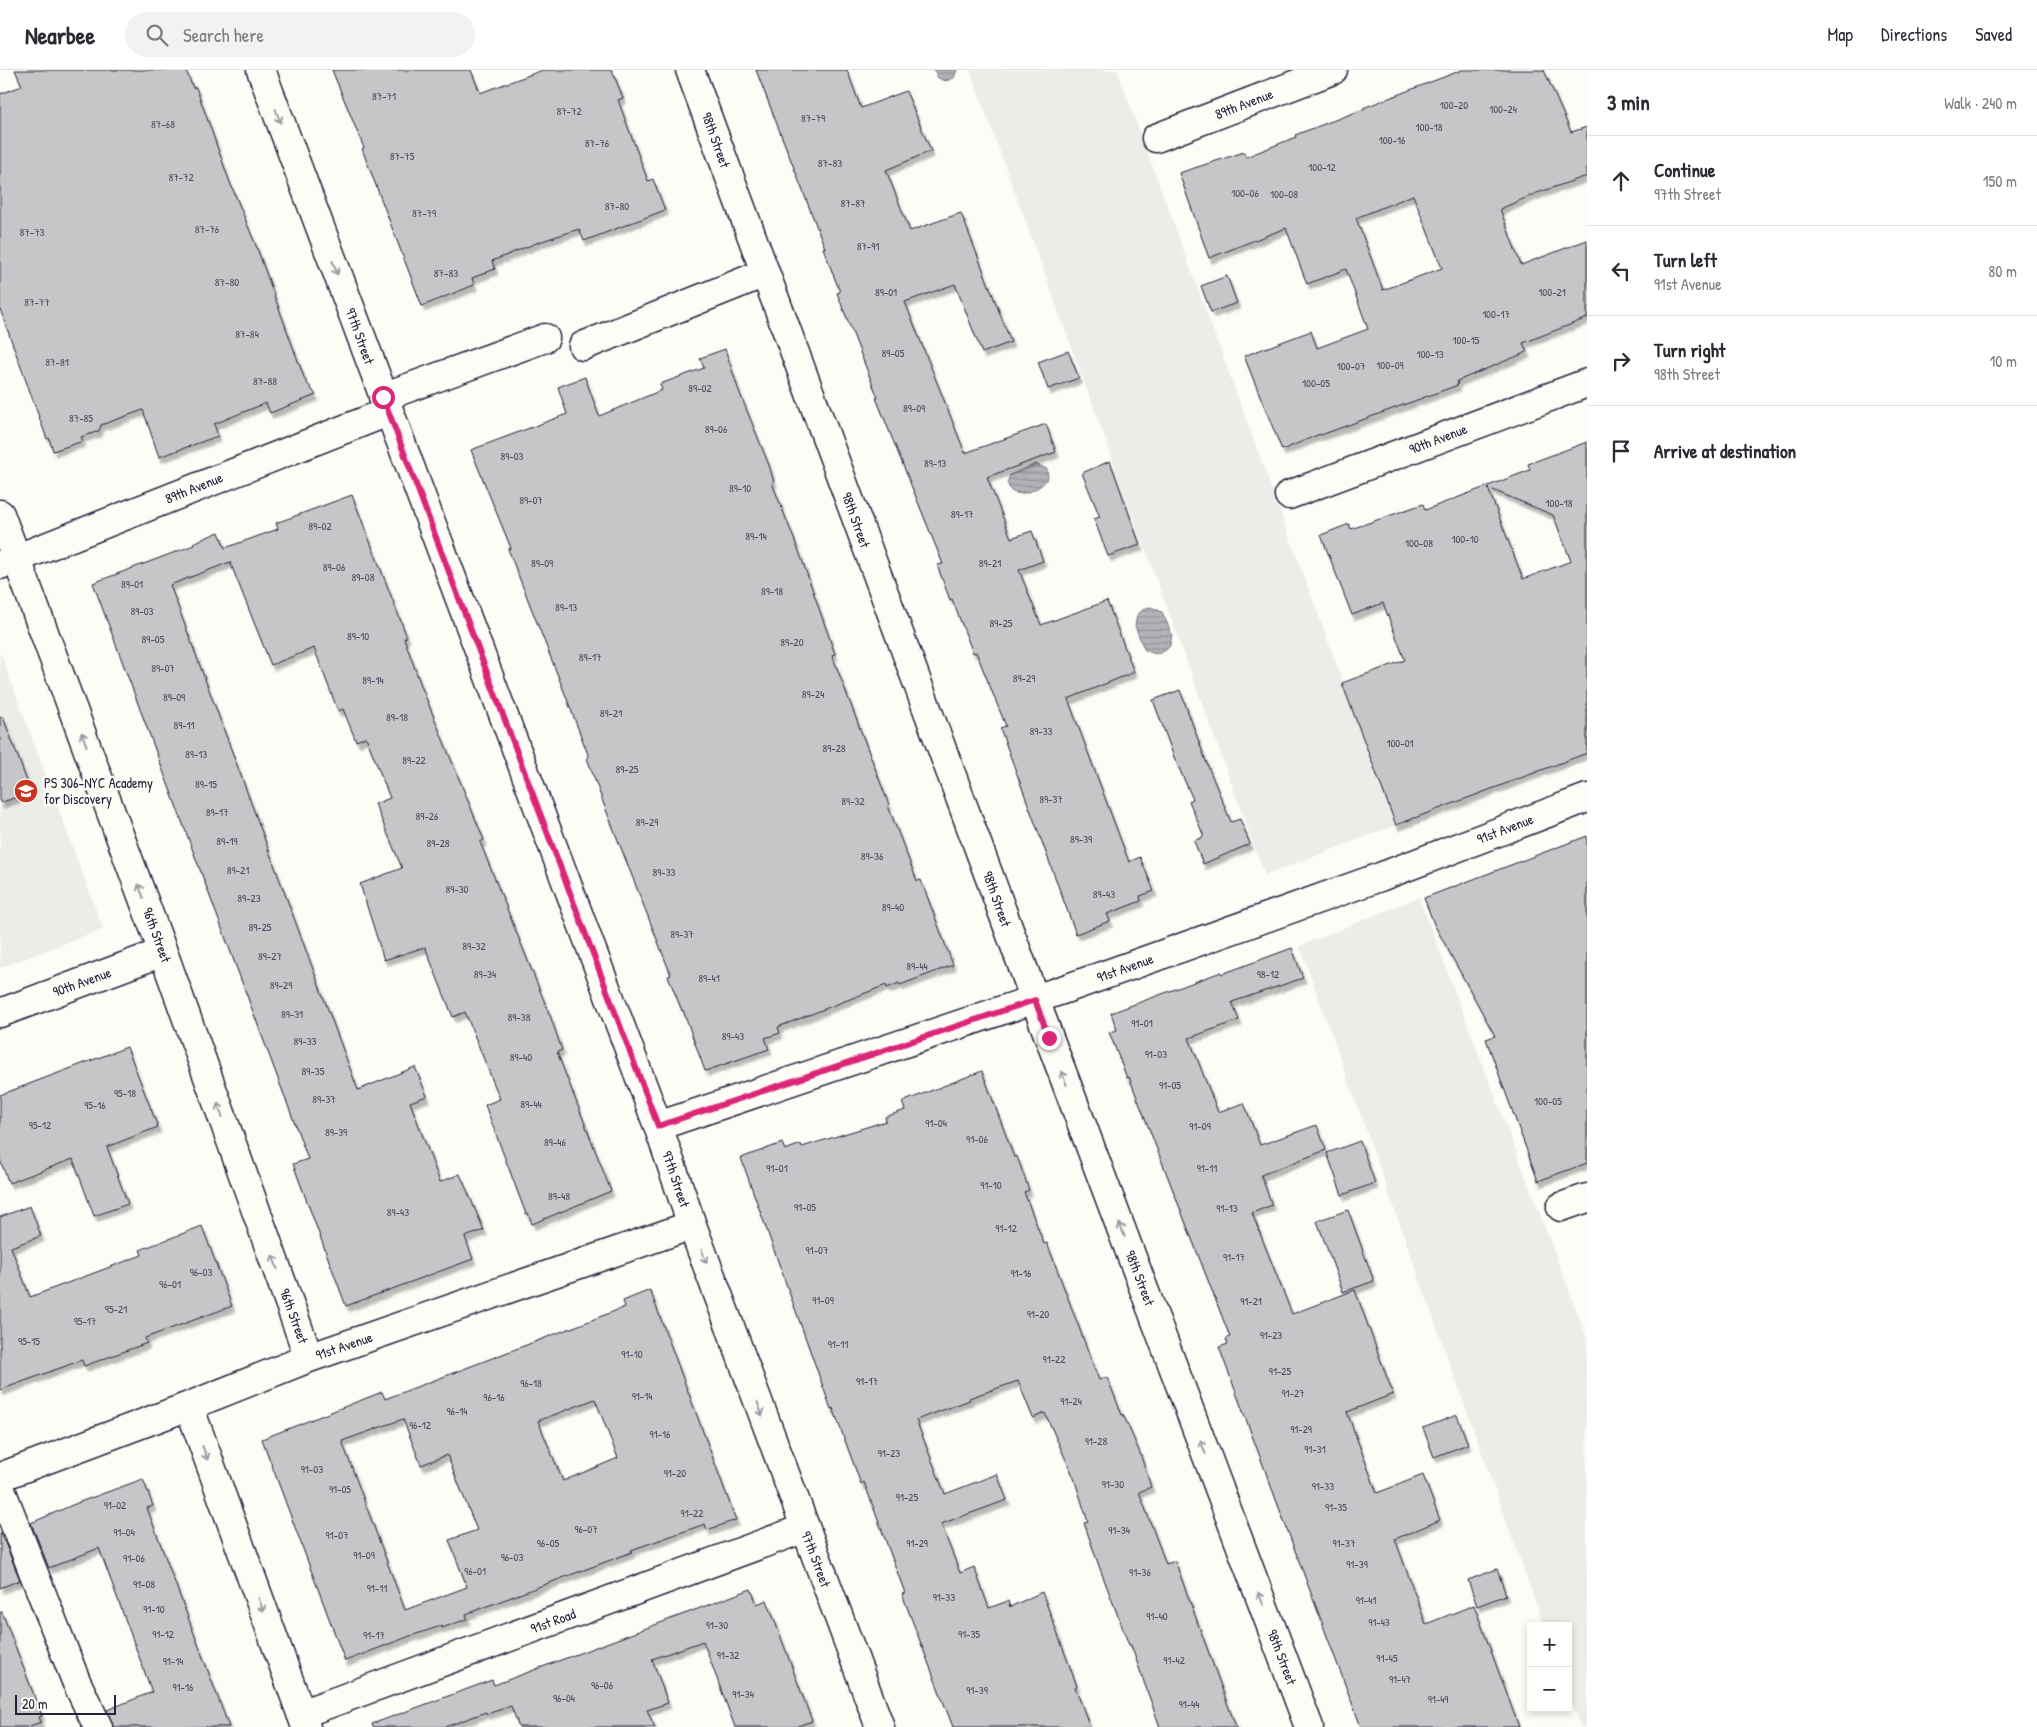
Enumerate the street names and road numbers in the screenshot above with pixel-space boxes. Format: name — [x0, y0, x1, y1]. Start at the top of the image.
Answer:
street label: 89th Avenue — [1212, 84, 1276, 123]
street label: 98th Street — [698, 109, 735, 170]
street label: 97th Street — [342, 305, 379, 367]
street label: 90th Avenue — [1406, 419, 1470, 458]
street label: 89th Avenue — [162, 467, 226, 508]
street label: 98th Street — [838, 489, 875, 550]
street label: 91st Avenue — [1474, 809, 1536, 848]
street label: 98th Street — [979, 868, 1016, 929]
street label: 96th Street — [139, 905, 176, 965]
street label: 91st Avenue — [1094, 948, 1156, 987]
street label: 90th Avenue — [50, 962, 114, 1001]
street label: 97th Street — [658, 1148, 695, 1210]
street label: 98th Street — [1121, 1247, 1160, 1308]
street label: 96th Street — [276, 1286, 313, 1346]
street label: 91st Avenue — [313, 1327, 375, 1364]
street label: 97th Street — [797, 1528, 836, 1590]
street label: 91st Road — [528, 1603, 578, 1637]
street label: 98th Street — [1263, 1626, 1302, 1687]

